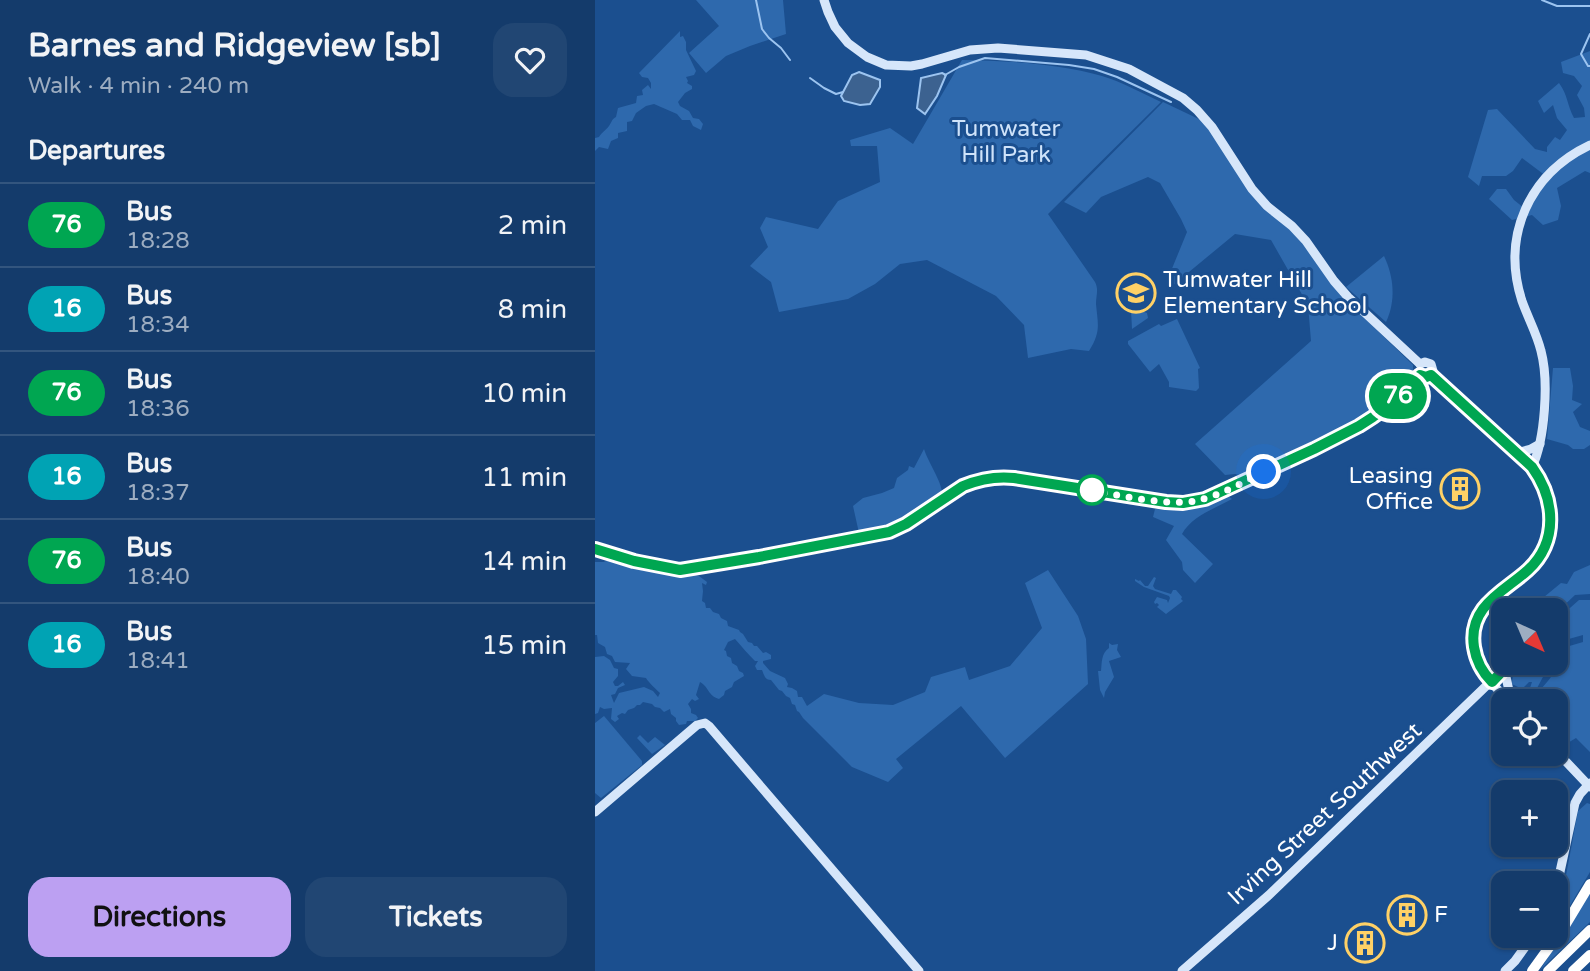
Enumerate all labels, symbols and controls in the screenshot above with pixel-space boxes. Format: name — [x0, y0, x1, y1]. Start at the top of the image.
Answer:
button: heart — [493, 23, 567, 97]
text: Barnes and Ridgeview [sb] — [28, 26, 441, 65]
text: Walk · 4 min · 240 m — [28, 72, 249, 100]
park label: Tumwater Hill Park — [952, 115, 1061, 169]
text: Departures — [28, 135, 165, 166]
text: Bus — [126, 196, 172, 227]
text: 76 — [51, 210, 82, 239]
text: 2 min — [498, 210, 567, 241]
text: 18:28 — [126, 227, 190, 255]
place label: Tumwater Hill Elementary School — [1163, 266, 1367, 320]
school or university icon: Tumwater Hill Elementary School — [1115, 272, 1157, 314]
text: Bus — [126, 280, 172, 311]
text: 16 — [51, 294, 82, 323]
text: 8 min — [498, 294, 567, 325]
text: 18:34 — [126, 311, 190, 339]
text: Bus — [126, 364, 172, 395]
line badge: 76 — [1367, 373, 1429, 419]
text: 76 — [51, 378, 82, 407]
text: 10 min — [481, 378, 567, 409]
text: 76 — [1383, 381, 1413, 410]
text: 18:36 — [126, 395, 190, 423]
text: Bus — [126, 448, 172, 479]
your location — [1246, 454, 1281, 489]
text: 16 — [51, 462, 82, 491]
text: 11 min — [481, 462, 567, 493]
place label: Leasing Office — [1349, 462, 1433, 516]
building icon: Leasing Office — [1439, 468, 1481, 510]
unlabelled marker — [1077, 475, 1107, 505]
text: 18:37 — [126, 479, 190, 507]
text: Bus — [126, 532, 172, 563]
text: 76 — [51, 546, 82, 575]
text: 14 min — [481, 546, 567, 577]
text: 18:40 — [126, 563, 190, 591]
north arrow — [1491, 598, 1568, 676]
map controls — [1491, 598, 1568, 948]
text: Bus — [126, 616, 172, 647]
text: 16 — [51, 630, 82, 659]
text: 15 min — [481, 630, 567, 661]
text: 18:41 — [126, 647, 190, 675]
button: locate — [1491, 689, 1568, 766]
street label: Irving Street Southwest — [1222, 717, 1428, 911]
button: + — [1491, 780, 1568, 857]
button: − — [1491, 871, 1568, 948]
button: Directions — [28, 877, 291, 957]
button: Tickets — [305, 877, 567, 957]
building icon: F — [1386, 894, 1428, 936]
place label: F — [1434, 901, 1448, 929]
building icon: J — [1344, 922, 1386, 964]
place label: J — [1327, 929, 1338, 957]

